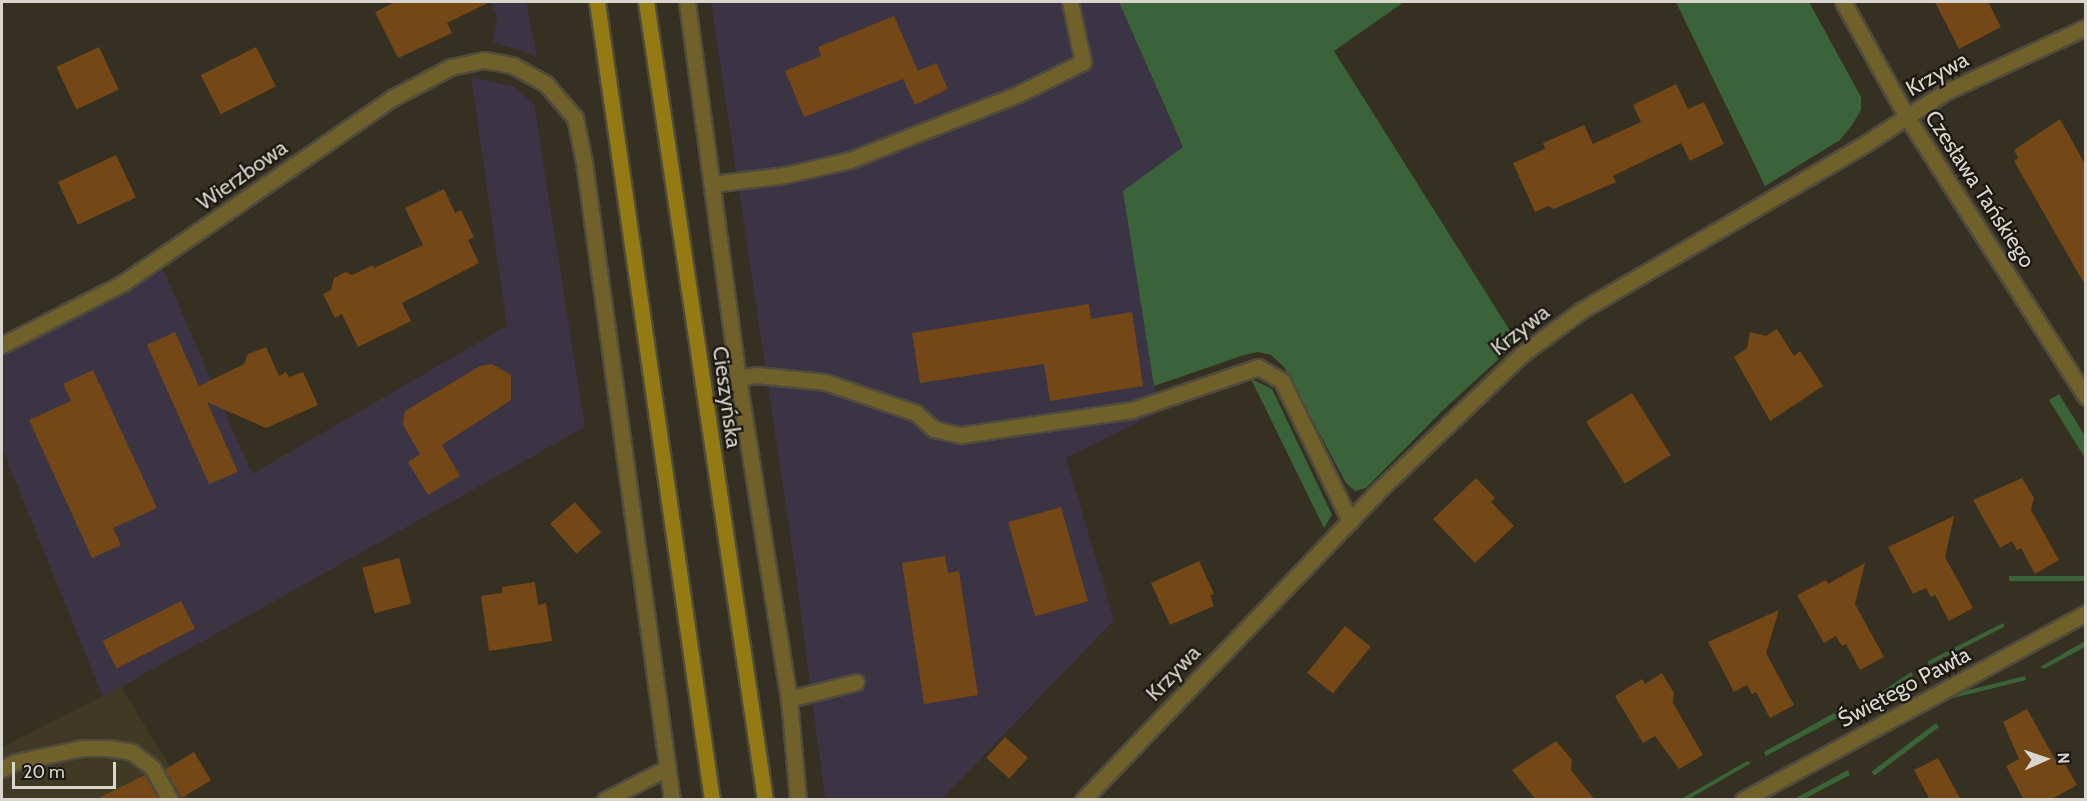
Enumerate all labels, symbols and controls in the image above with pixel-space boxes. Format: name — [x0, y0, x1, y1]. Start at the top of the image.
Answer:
street label: Krzywa — [1901, 46, 1973, 102]
street label: Czesława Tańskiego — [1919, 105, 2041, 273]
street label: Wierzbowa — [192, 134, 292, 216]
street label: Krzywa — [1485, 299, 1555, 361]
street label: Cieszyńska — [707, 344, 747, 450]
street label: Krzywa — [1140, 640, 1206, 706]
street label: Świętego Pawła — [1834, 641, 1974, 733]
north arrow — [2015, 729, 2075, 789]
scale bar — [15, 750, 118, 788]
text: N — [2054, 752, 2073, 764]
text: 20 m — [23, 761, 65, 783]

